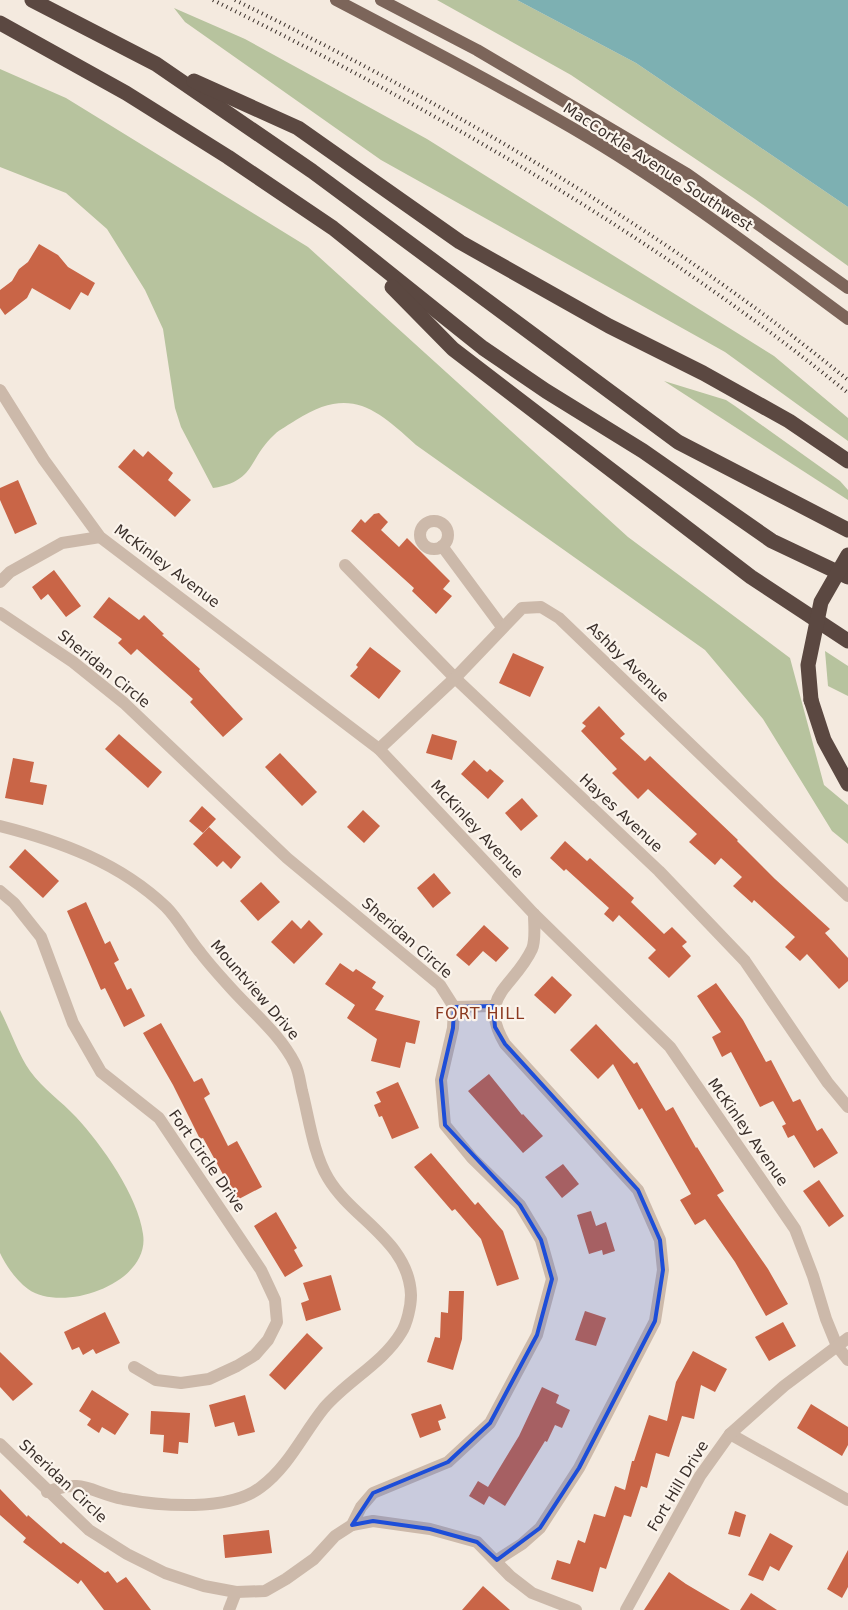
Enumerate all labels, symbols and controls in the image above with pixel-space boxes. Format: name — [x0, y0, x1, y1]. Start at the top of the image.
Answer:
street label: MacCorkle Avenue Southwest — [560, 99, 756, 235]
street label: McKinley Avenue — [111, 520, 223, 612]
street label: Ashby Avenue — [583, 619, 673, 705]
street label: Sheridan Circle — [54, 626, 154, 712]
street label: Hayes Avenue — [576, 770, 666, 856]
street label: McKinley Avenue — [427, 776, 527, 882]
street label: Sheridan Circle — [358, 894, 456, 982]
street label: Mountview Drive — [207, 936, 303, 1044]
district label: FORT HILL — [435, 1004, 525, 1023]
street label: McKinley Avenue — [704, 1075, 792, 1189]
street label: Fort Circle Drive — [165, 1106, 249, 1216]
street label: Sheridan Circle — [15, 1436, 111, 1526]
street label: Fort Hill Drive — [644, 1437, 712, 1535]

